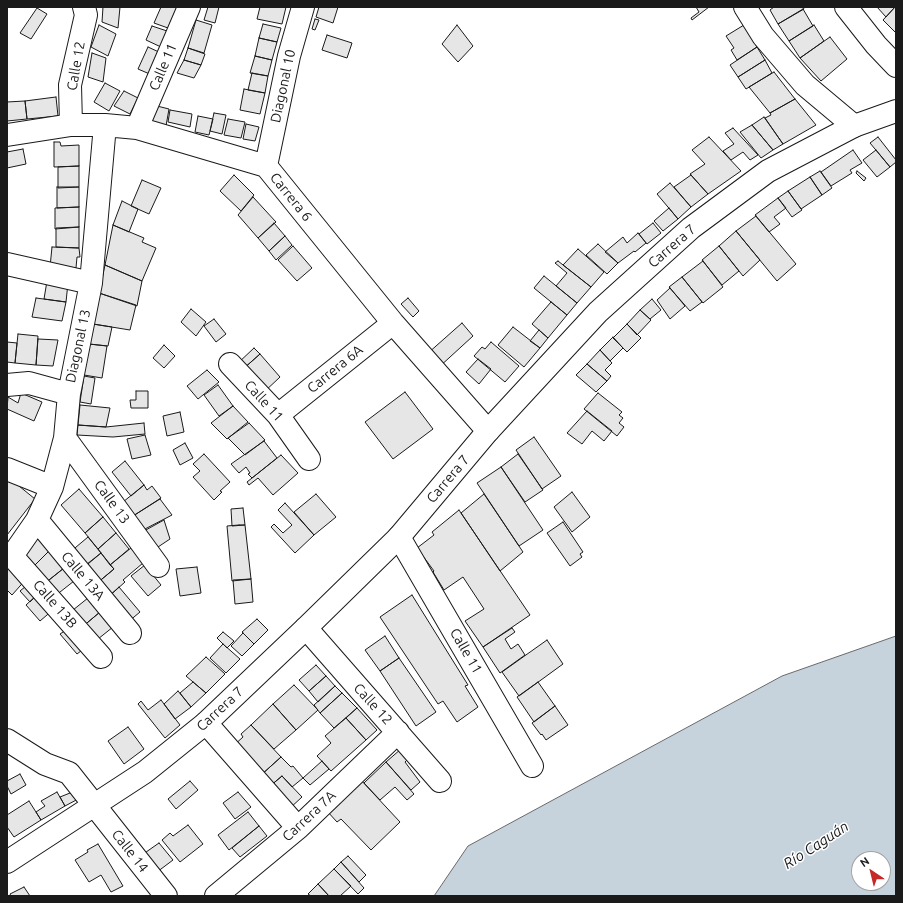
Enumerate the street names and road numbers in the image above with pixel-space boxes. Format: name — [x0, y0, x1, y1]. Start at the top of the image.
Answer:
street label: Calle 12 — [63, 40, 89, 92]
street label: Calle 11 — [146, 41, 180, 93]
street label: Diagonal 10 — [267, 48, 299, 124]
street label: Carrera 6 — [266, 169, 316, 225]
street label: Carrera 7 — [645, 221, 699, 271]
street label: Diagonal 13 — [62, 308, 94, 384]
street label: Carrera 6A — [304, 341, 366, 397]
street label: Calle 11 — [241, 377, 287, 425]
street label: Carrera 7 — [423, 451, 473, 507]
street label: Calle 13 — [91, 477, 133, 527]
street label: Calle 13A — [58, 548, 108, 604]
street label: Calle 13B — [29, 576, 81, 632]
street label: Calle 11 — [446, 625, 486, 677]
street label: Calle 12 — [350, 680, 396, 728]
street label: Carrera 7 — [193, 683, 247, 735]
street label: Carrera 7A — [279, 787, 339, 845]
street label: Calle 14 — [108, 826, 152, 876]

